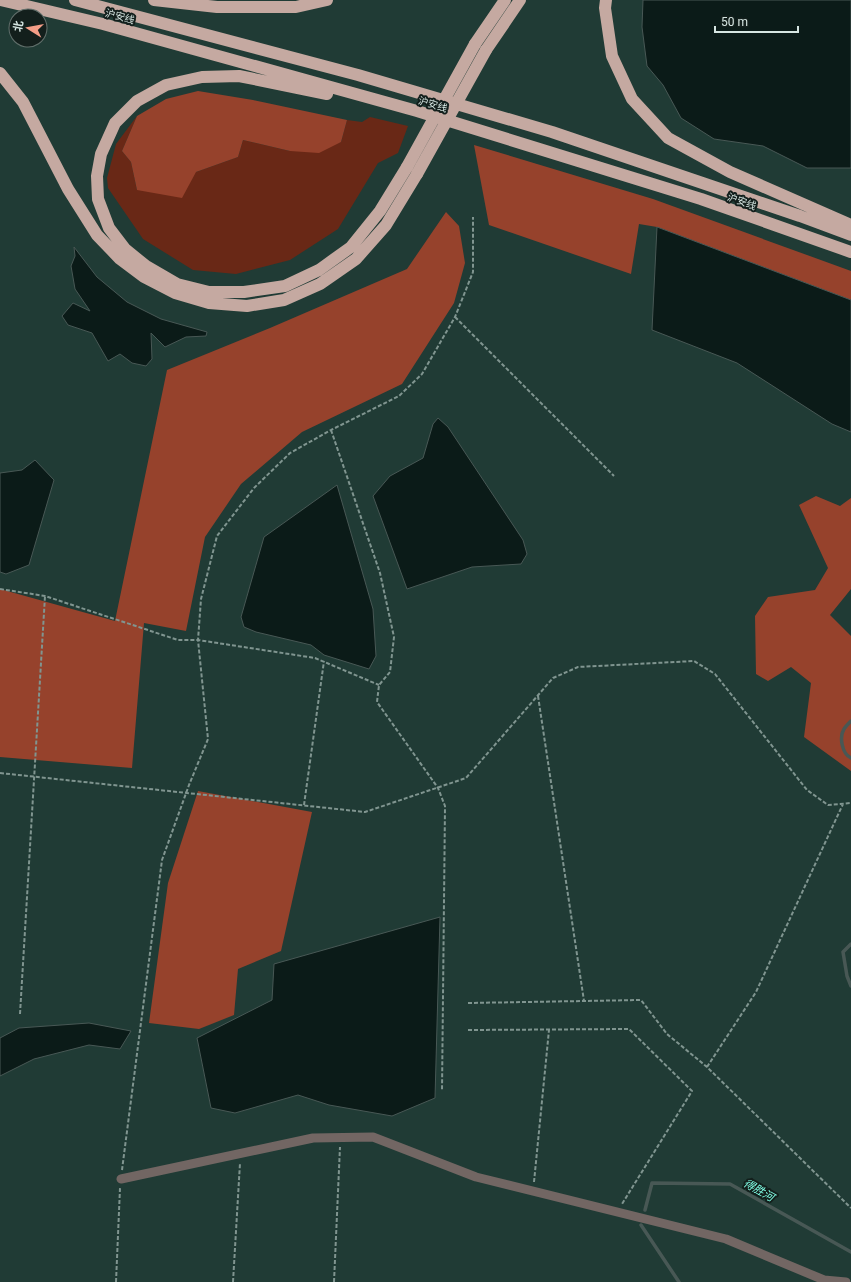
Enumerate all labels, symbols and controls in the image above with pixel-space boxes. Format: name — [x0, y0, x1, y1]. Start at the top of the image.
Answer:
street label: 沪安线 — [104, 7, 136, 26]
north arrow — [8, 8, 48, 48]
scale bar — [715, 8, 798, 34]
text: 50 m — [721, 15, 748, 29]
text: 北 — [11, 20, 26, 33]
street label: 沪安线 — [417, 95, 449, 114]
street label: 沪安线 — [726, 191, 758, 212]
water label: 得胜河 — [741, 1177, 778, 1205]

